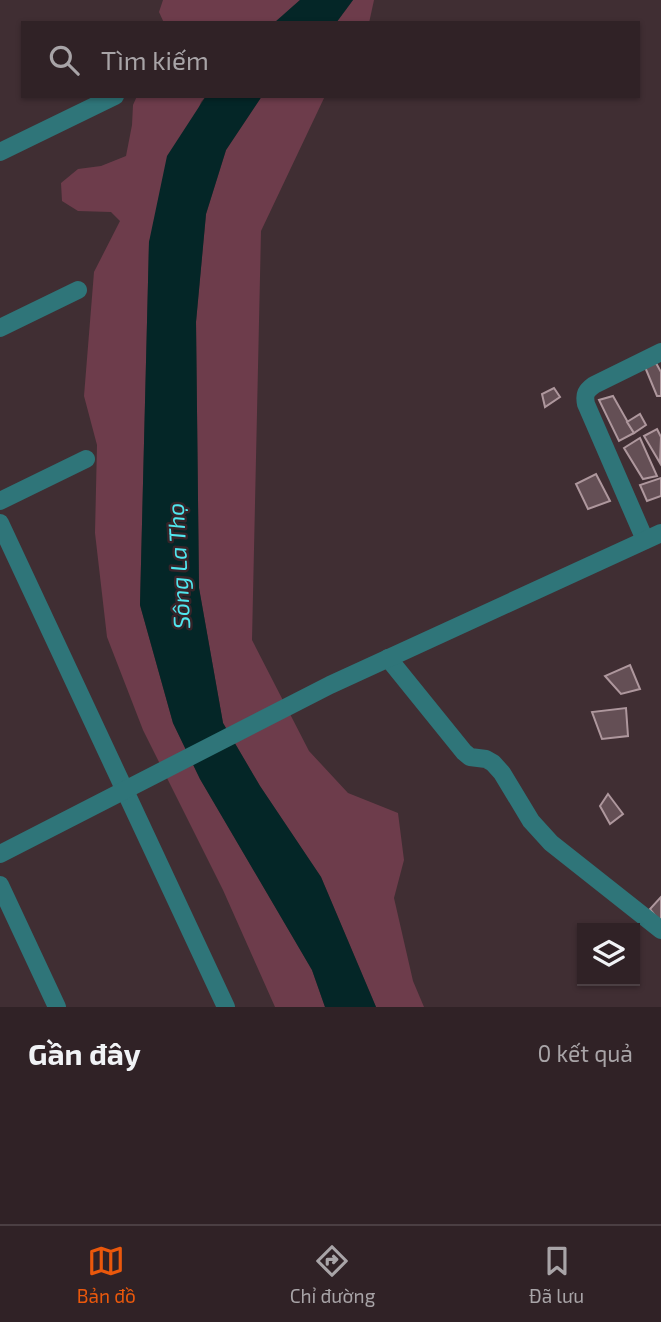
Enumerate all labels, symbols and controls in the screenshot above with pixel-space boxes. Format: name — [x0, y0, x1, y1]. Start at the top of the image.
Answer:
search box — [21, 21, 640, 98]
icon: search — [45, 41, 83, 79]
text: Tìm kiếm — [101, 44, 209, 75]
water label: Sông La Thọ — [161, 502, 195, 630]
map controls — [577, 923, 640, 986]
button: layers — [577, 923, 640, 986]
text: Gần đây — [28, 1035, 141, 1071]
text: 0 kết quả — [538, 1039, 633, 1067]
tab: Bản đồ — [77, 1242, 136, 1307]
tab: Chỉ đường — [290, 1242, 375, 1307]
tab: Đã lưu — [529, 1242, 584, 1307]

